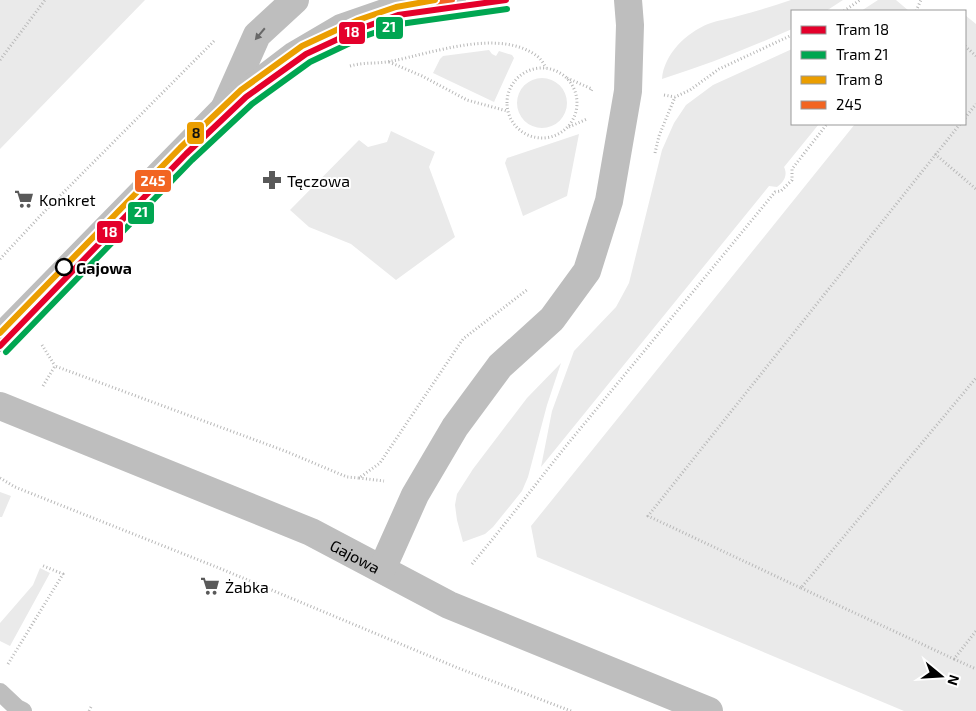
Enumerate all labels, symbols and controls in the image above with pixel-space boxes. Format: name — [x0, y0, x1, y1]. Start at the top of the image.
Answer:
legend — [791, 10, 966, 125]
line badge: 21 — [375, 16, 404, 40]
text: 21 — [382, 18, 396, 35]
text: Tram 18 — [836, 20, 889, 38]
line badge: 18 — [338, 21, 366, 45]
text: 18 — [345, 23, 359, 40]
one-way arrow — [255, 27, 266, 40]
text: Tram 21 — [836, 45, 888, 63]
text: Tram 8 — [836, 70, 883, 88]
text: 245 — [836, 95, 862, 113]
line badge: 8 — [186, 121, 205, 145]
text: 8 — [192, 124, 200, 141]
line badge: 245 — [134, 169, 172, 193]
pharmacy icon: Tęczowa — [261, 169, 283, 191]
place label: Tęczowa — [287, 171, 350, 190]
text: 245 — [141, 172, 166, 189]
supermarket icon: Konkret — [13, 188, 35, 210]
place label: Konkret — [39, 190, 96, 209]
line badge: 21 — [127, 201, 155, 225]
text: 21 — [134, 203, 148, 220]
line badge: 18 — [96, 220, 124, 244]
text: 18 — [103, 223, 117, 240]
marker: Gajowa — [55, 258, 73, 276]
place label: Gajowa — [76, 258, 132, 277]
street label: Gajowa — [327, 535, 384, 577]
supermarket icon: Żabka — [199, 575, 221, 597]
place label: Żabka — [225, 577, 269, 596]
north arrow — [916, 651, 966, 701]
text: N — [944, 673, 963, 688]

